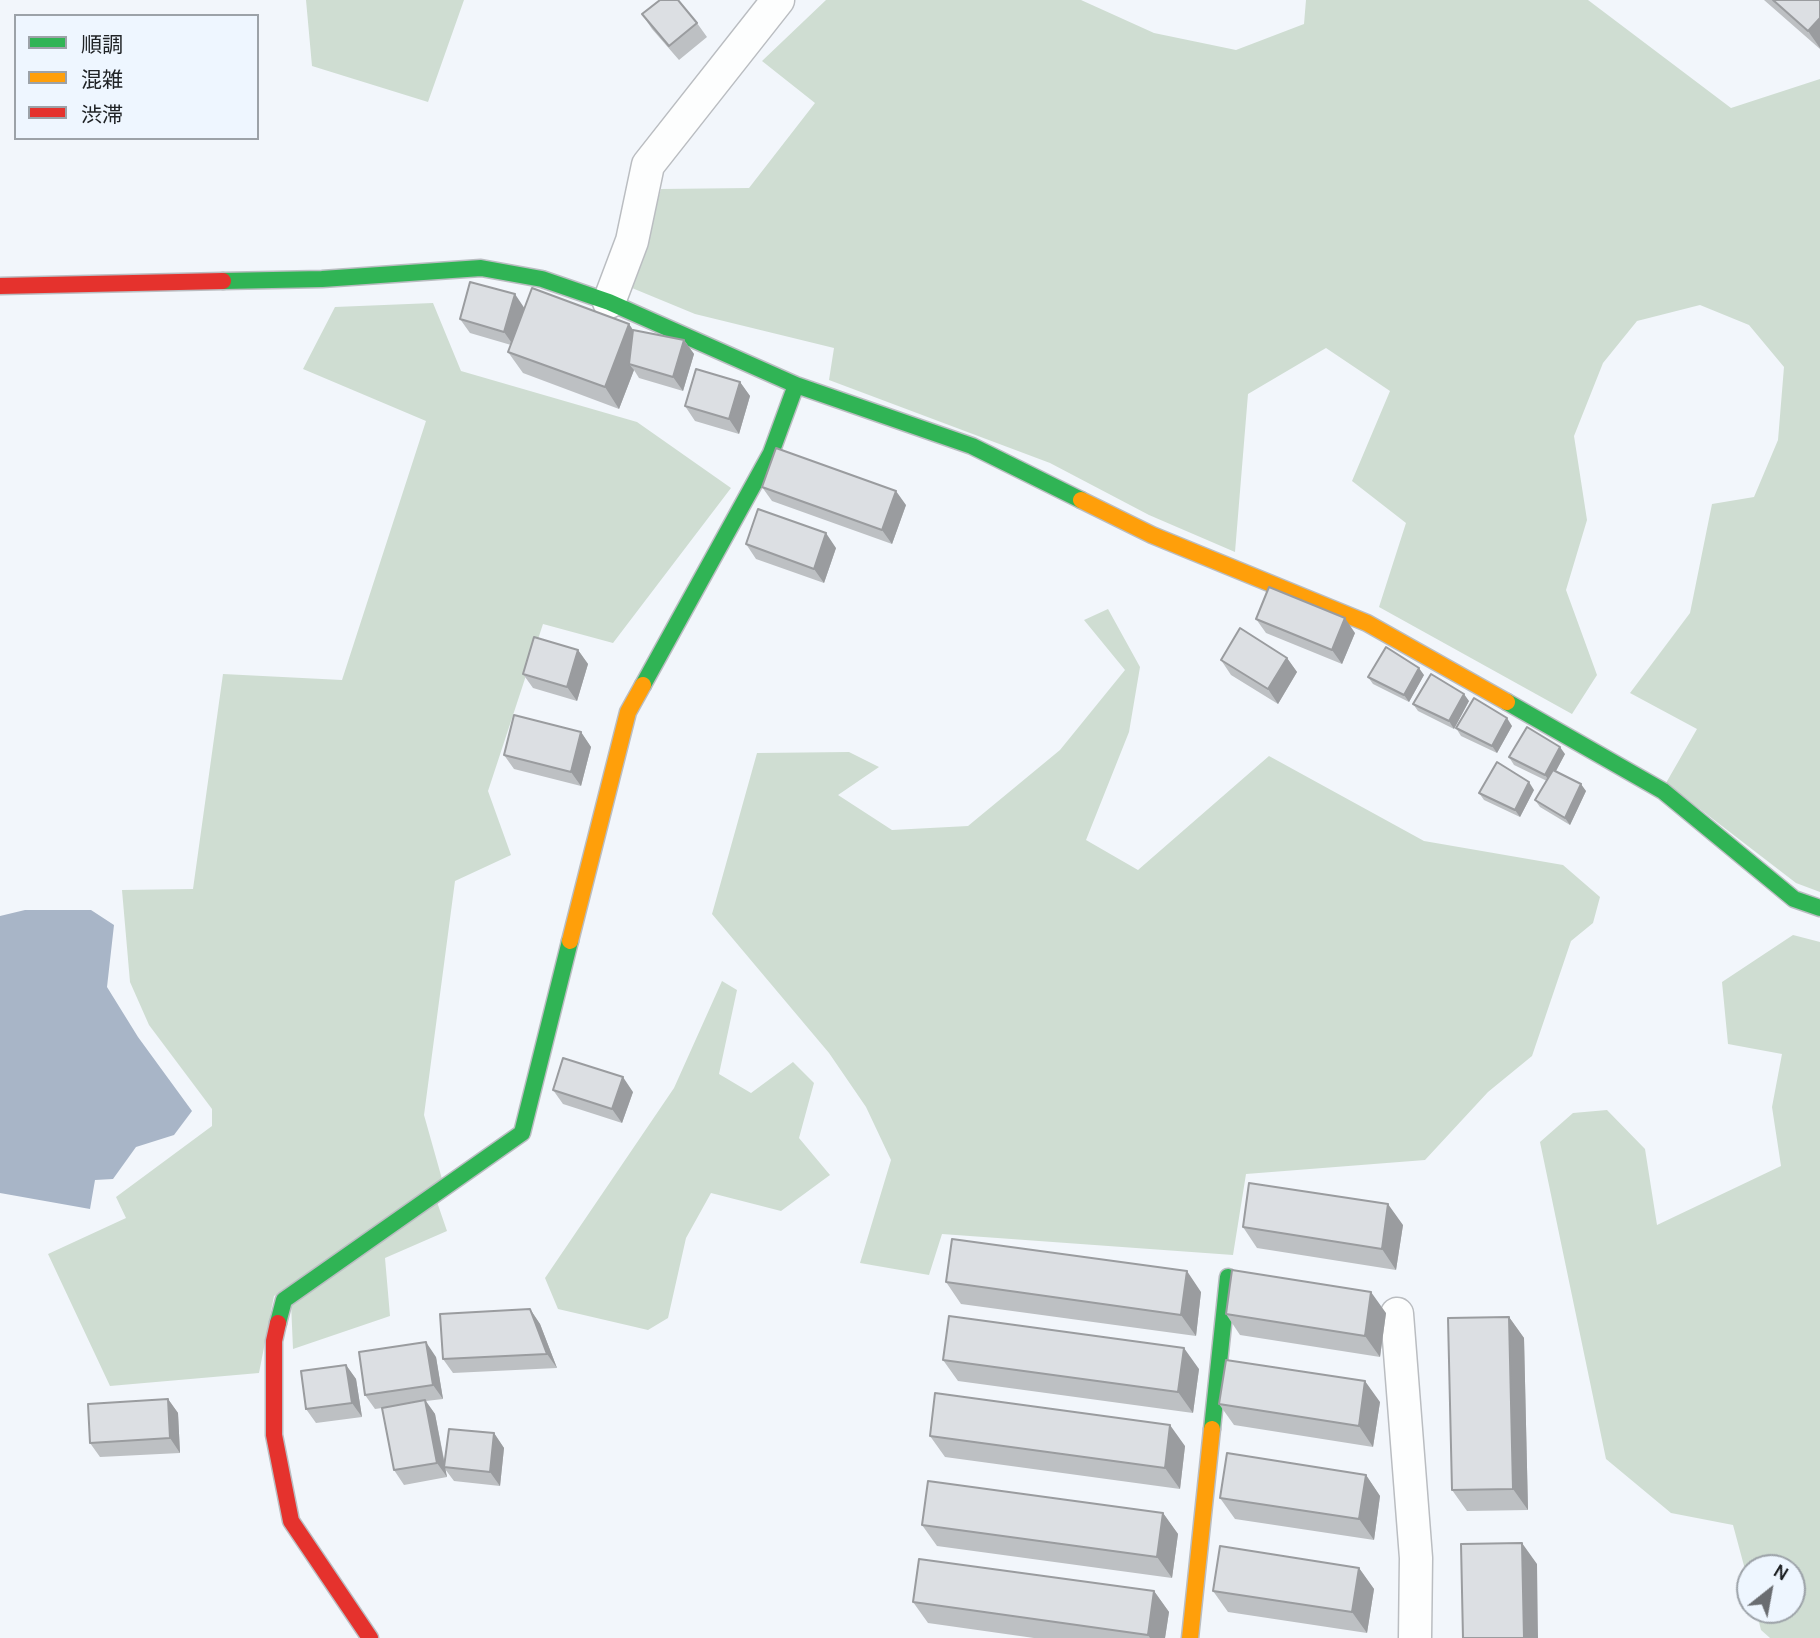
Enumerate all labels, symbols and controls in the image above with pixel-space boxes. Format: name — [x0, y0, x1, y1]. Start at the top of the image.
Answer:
legend — [14, 14, 259, 140]
text: 順調 — [81, 33, 123, 57]
text: 混雑 — [81, 68, 123, 92]
text: 渋滞 — [81, 103, 123, 127]
north arrow — [1736, 1554, 1806, 1624]
text: N — [1769, 1560, 1792, 1586]

